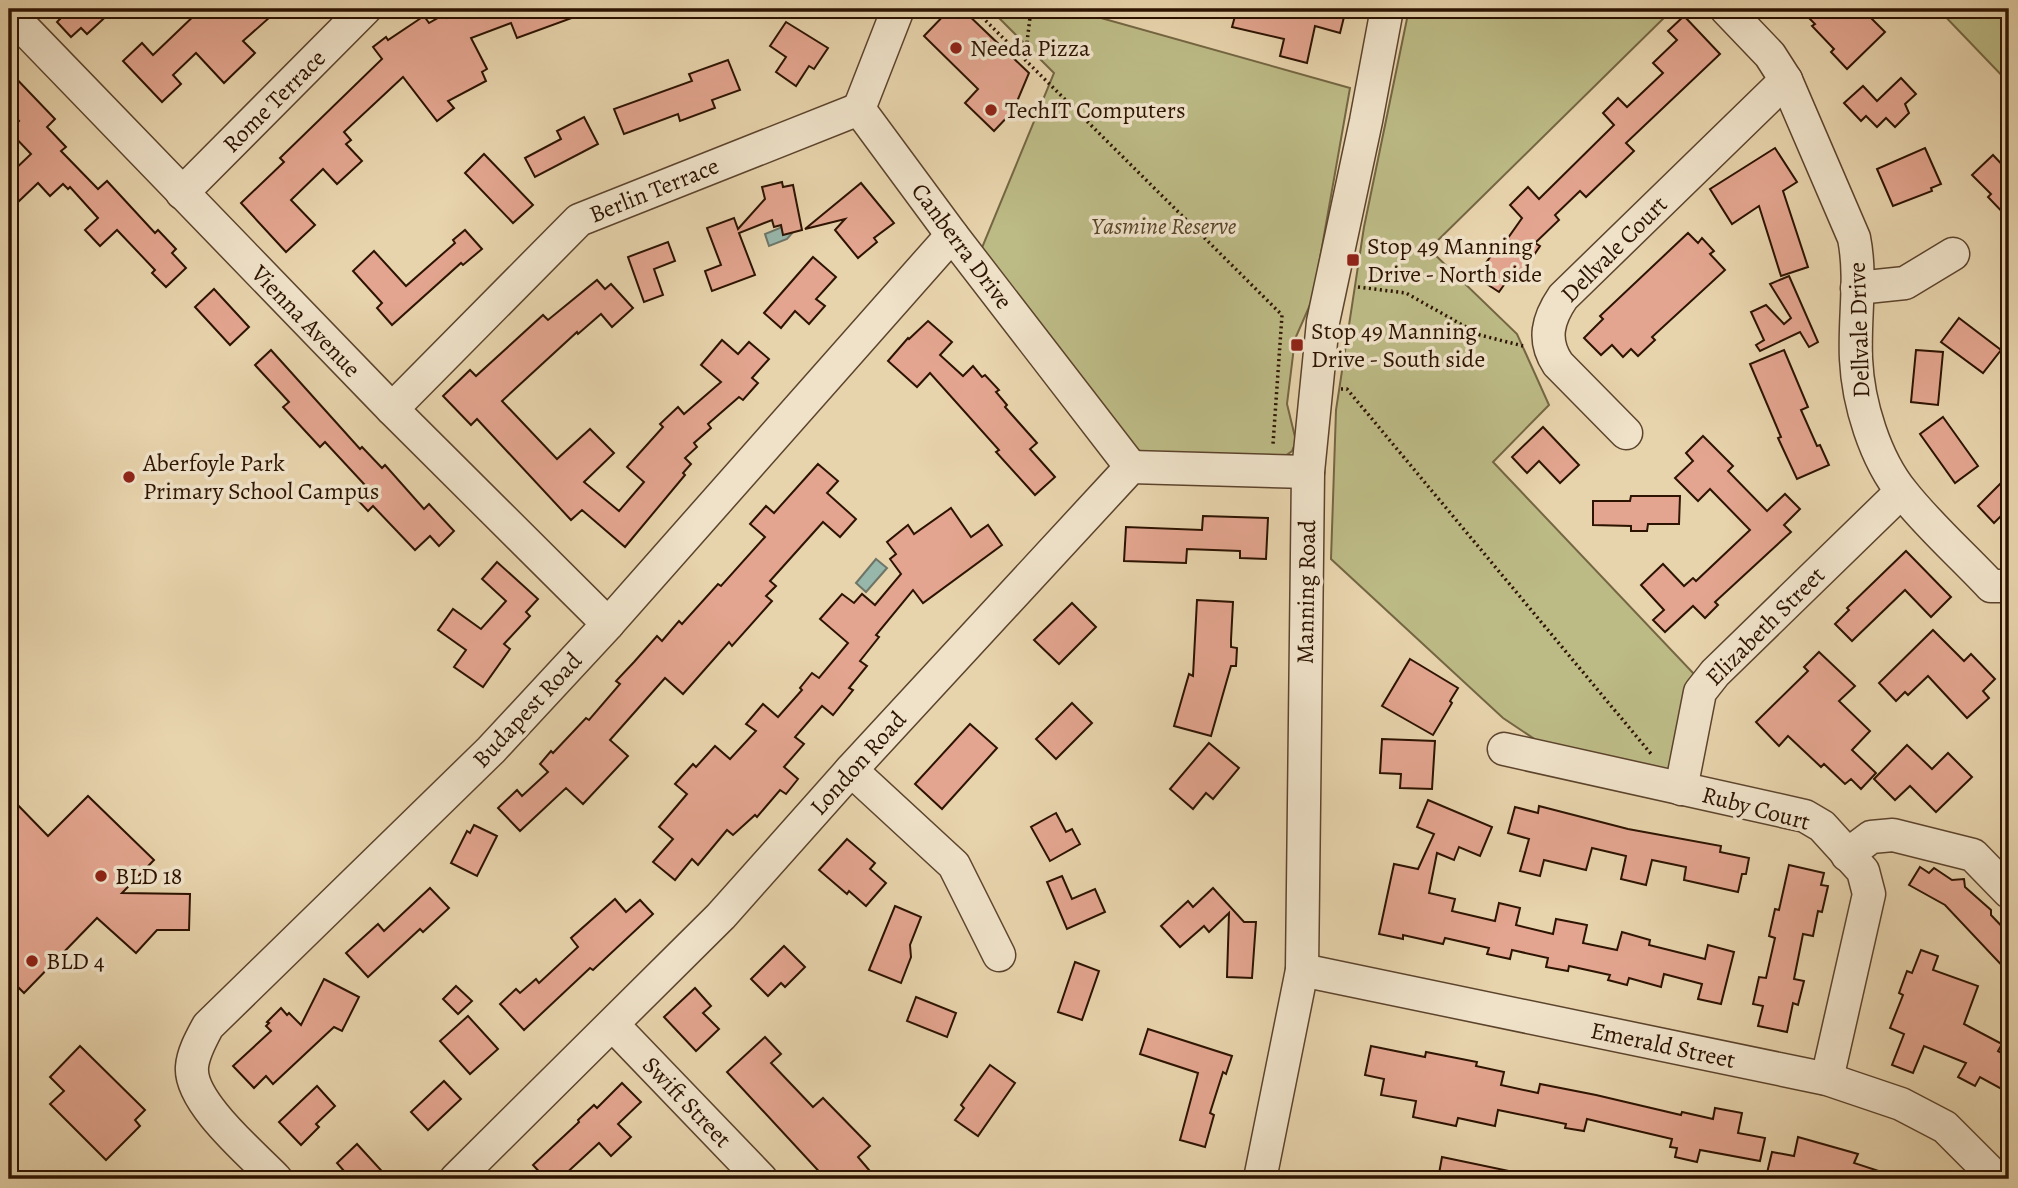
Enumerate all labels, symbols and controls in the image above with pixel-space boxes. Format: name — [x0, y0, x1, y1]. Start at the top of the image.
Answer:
place label: Needa Pizza — [970, 32, 1091, 64]
marker: Needa Pizza — [948, 40, 964, 56]
street label: Rome Terrace — [215, 42, 333, 160]
place label: TechIT Computers — [1005, 94, 1186, 126]
marker: TechIT Computers — [983, 102, 999, 118]
street label: Berlin Terrace — [585, 150, 723, 230]
street label: Canberra Drive — [904, 176, 1020, 316]
street label: Dellvale Court — [1554, 189, 1674, 309]
park label: Yasmine Reserve — [1092, 210, 1237, 242]
place label: Stop 49 Manning Drive - North side — [1367, 230, 1542, 290]
marker: Stop 49 Manning Drive - North side — [1345, 252, 1361, 268]
street label: Vienna Avenue — [243, 257, 368, 384]
street label: Dellvale Drive — [1841, 261, 1877, 399]
place label: Stop 49 Manning Drive - South side — [1311, 315, 1485, 375]
marker: Stop 49 Manning Drive - South side — [1289, 337, 1305, 353]
place label: Aberfoyle Park Primary School Campus — [142, 447, 379, 507]
marker: Aberfoyle Park Primary School Campus — [121, 469, 137, 485]
street label: Manning Road — [1289, 520, 1323, 664]
street label: Elizabeth Street — [1698, 559, 1832, 693]
street label: Budapest Road — [465, 645, 589, 775]
street label: London Road — [803, 704, 913, 822]
street label: Ruby Court — [1698, 778, 1814, 838]
place label: BLD 18 — [115, 860, 183, 892]
marker: BLD 18 — [93, 868, 109, 884]
place label: BLD 4 — [46, 945, 105, 977]
marker: BLD 4 — [24, 953, 40, 969]
street label: Emerald Street — [1588, 1014, 1738, 1076]
street label: Swift Street — [635, 1049, 739, 1155]

